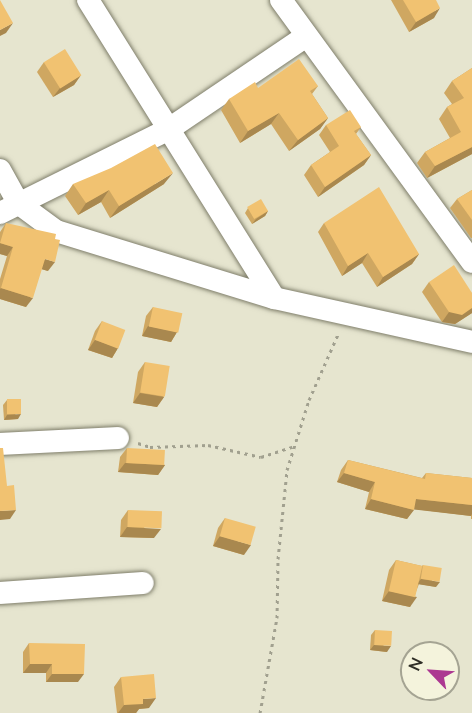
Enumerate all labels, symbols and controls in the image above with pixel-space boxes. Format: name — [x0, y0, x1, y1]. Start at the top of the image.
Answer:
north arrow — [400, 641, 460, 701]
text: N — [404, 654, 426, 674]

